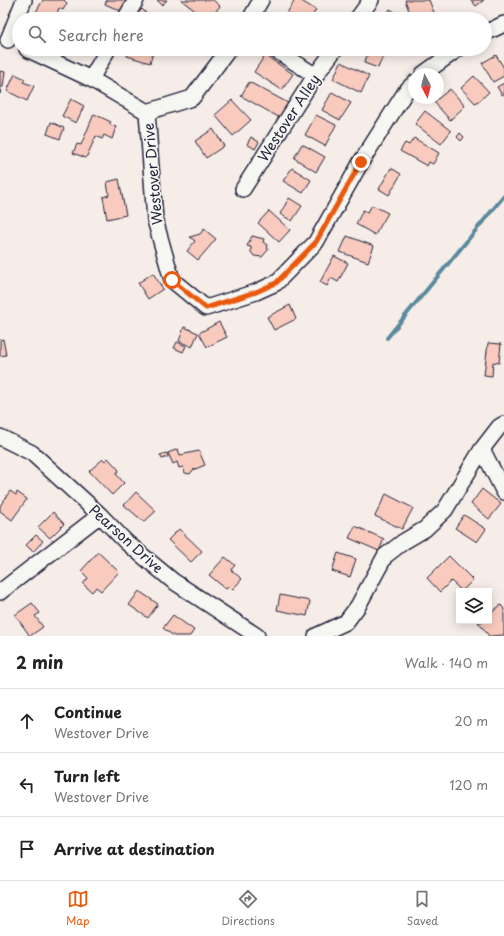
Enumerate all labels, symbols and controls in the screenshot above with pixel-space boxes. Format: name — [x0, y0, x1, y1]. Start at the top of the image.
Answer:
search box — [12, 12, 492, 56]
icon: search — [26, 23, 48, 45]
text: Search here — [58, 23, 144, 46]
north arrow — [408, 68, 444, 104]
street label: Westover Alley — [252, 70, 325, 166]
street label: Westover Drive — [138, 122, 167, 226]
route end — [352, 153, 370, 171]
route start — [163, 271, 181, 289]
street label: Pearson Drive — [85, 500, 168, 578]
map controls — [456, 588, 492, 624]
button: layers — [456, 588, 492, 624]
text: 2 min — [16, 649, 63, 675]
text: Walk · 140 m — [405, 653, 488, 672]
text: Continue — [54, 700, 122, 723]
icon: ahead — [16, 710, 38, 732]
text: 20 m — [454, 711, 488, 730]
text: Westover Drive — [54, 723, 149, 742]
text: Turn left — [54, 764, 120, 787]
icon: left — [16, 774, 38, 796]
text: 120 m — [449, 775, 488, 794]
text: Westover Drive — [54, 787, 149, 806]
text: Arrive at destination — [54, 837, 215, 860]
icon: arrive — [16, 838, 38, 860]
tab: Map — [66, 888, 89, 929]
tab: Directions — [221, 888, 275, 929]
tab: Saved — [407, 888, 438, 929]

